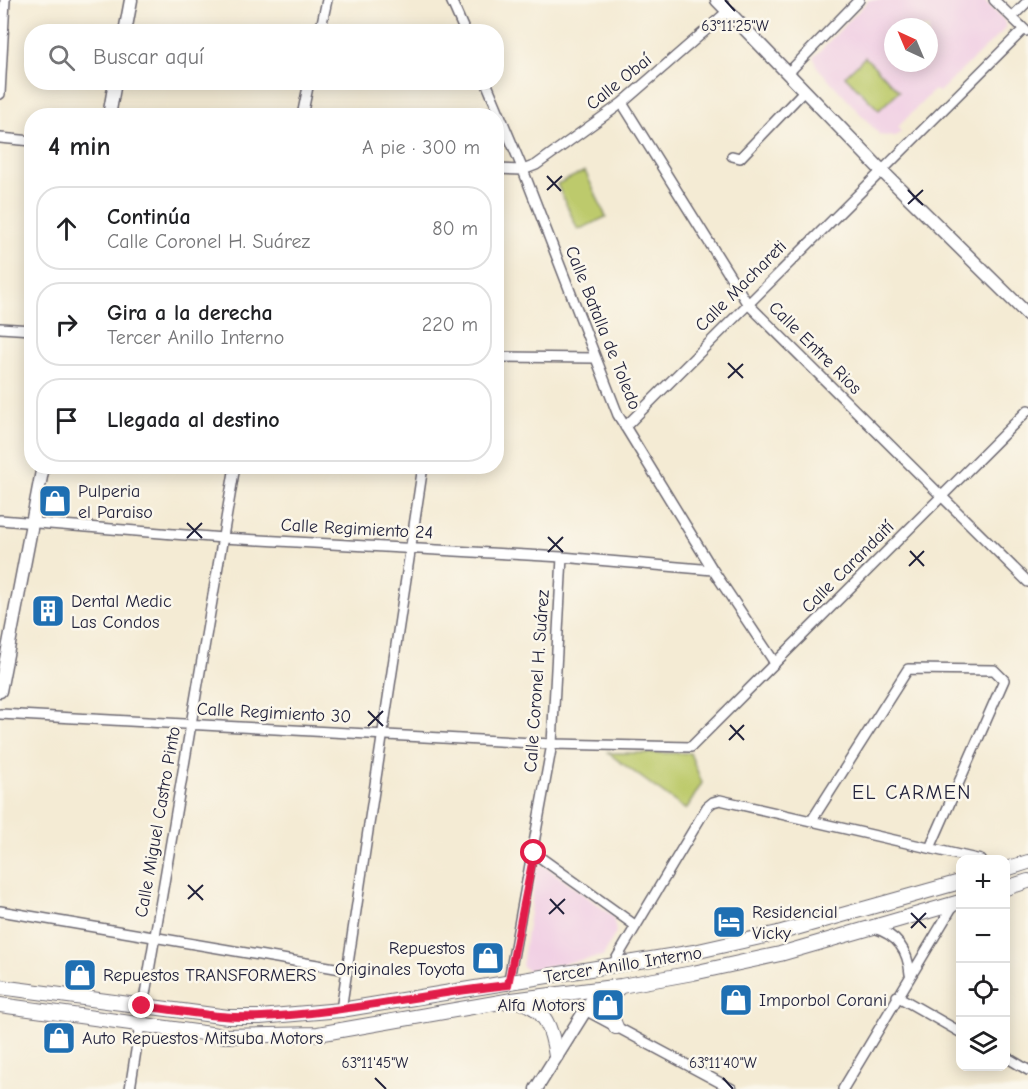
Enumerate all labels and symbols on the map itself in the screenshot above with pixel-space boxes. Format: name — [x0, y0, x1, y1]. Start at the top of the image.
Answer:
text: 63°11'25"W — [701, 17, 769, 35]
north arrow — [884, 18, 938, 72]
street label: Calle Obaí — [582, 49, 657, 115]
street label: Calle Machareti — [691, 236, 791, 336]
street label: Calle Batalla de Toledo — [561, 243, 645, 413]
street label: Calle Entre Rios — [764, 297, 866, 399]
place label: Pulperia el Paraiso — [78, 481, 153, 523]
shop icon: Pulperia el Paraiso — [37, 483, 73, 519]
street label: Calle Regimiento 24 — [280, 515, 434, 543]
street label: Calle Carandaití — [798, 516, 899, 617]
street label: Calle Coronel H. Suárez — [520, 589, 554, 773]
place label: Dental Medic Las Condos — [71, 591, 172, 633]
building icon: Dental Medic Las Condos — [30, 593, 66, 629]
street label: Calle Regimiento 30 — [196, 698, 352, 728]
street label: Calle Miguel Castro Pinto — [131, 725, 185, 919]
district label: EL CARMEN — [852, 781, 972, 804]
route start — [520, 839, 546, 865]
place label: Residencial Vicky — [752, 902, 838, 944]
hotel icon: Residencial Vicky — [711, 904, 747, 940]
place label: Repuestos Originales Toyota — [335, 938, 465, 980]
shop icon: Repuestos Originales Toyota — [470, 940, 506, 976]
street label: Tercer Anillo Interno — [543, 942, 703, 988]
shop icon: Repuestos TRANSFORMERS — [62, 957, 98, 993]
place label: Repuestos TRANSFORMERS — [103, 965, 317, 986]
shop icon: Imporbol Corani — [718, 982, 754, 1018]
shop icon: Alfa Motors — [590, 987, 626, 1023]
place label: Imporbol Corani — [759, 990, 887, 1011]
route end — [128, 992, 154, 1018]
place label: Alfa Motors — [497, 995, 585, 1016]
shop icon: Auto Repuestos Mitsuba Motors — [41, 1020, 77, 1056]
place label: Auto Repuestos Mitsuba Motors — [82, 1028, 323, 1049]
text: 63°11'45"W — [342, 1054, 408, 1072]
text: 63°11'40"W — [689, 1054, 757, 1072]

